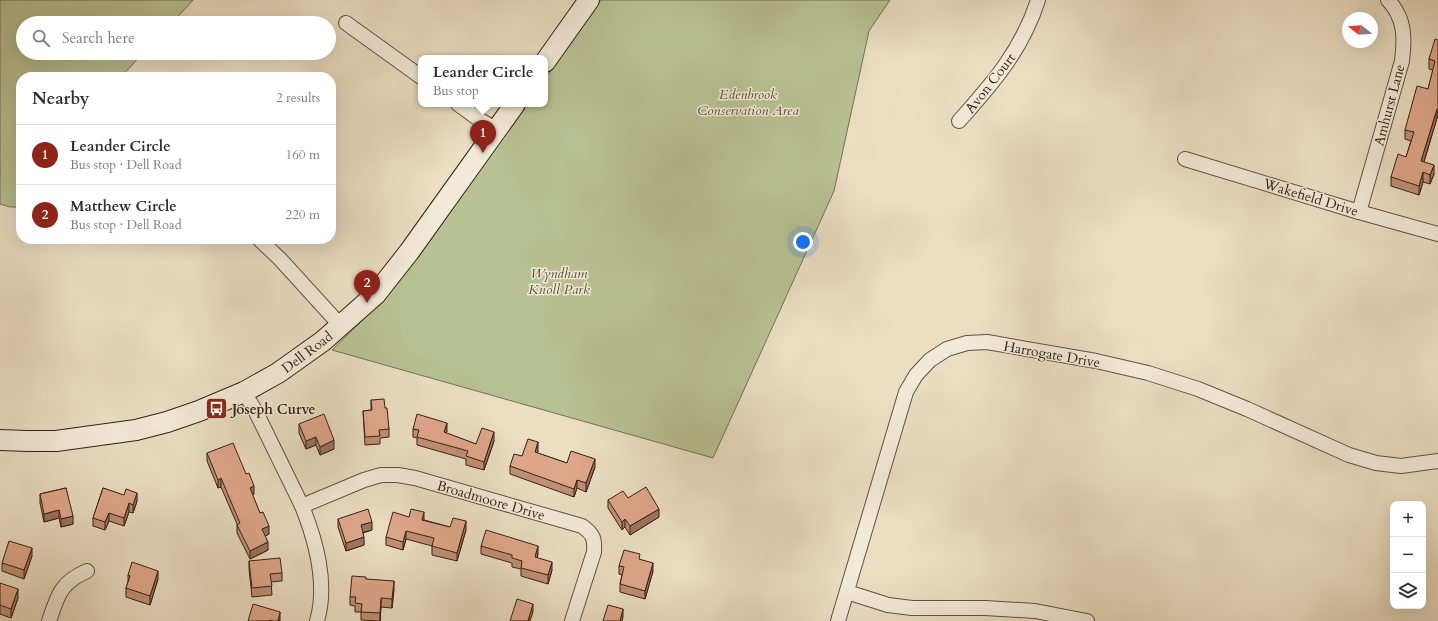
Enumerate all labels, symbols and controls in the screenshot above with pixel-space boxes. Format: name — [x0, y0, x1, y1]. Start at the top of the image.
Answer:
north arrow — [1342, 12, 1378, 48]
search box — [16, 16, 336, 60]
icon: search — [30, 27, 52, 49]
text: Search here — [62, 28, 135, 48]
street label: Avon Court — [961, 49, 1020, 117]
popup — [418, 55, 548, 107]
text: Leander Circle — [433, 62, 533, 82]
street label: Amhurst Lane — [1369, 62, 1410, 148]
text: Bus stop — [433, 82, 479, 100]
park label: Edenbrook Conservation Area — [697, 85, 799, 120]
text: Nearby — [32, 87, 89, 110]
text: 2 results — [276, 89, 320, 107]
pin: 1 — [470, 120, 496, 153]
text: Leander Circle — [70, 136, 171, 156]
text: 1 — [42, 146, 48, 164]
text: 160 m — [286, 146, 320, 164]
text: Bus stop · Dell Road — [70, 156, 182, 174]
street label: Wakefield Drive — [1260, 174, 1361, 221]
text: Matthew Circle — [70, 196, 177, 216]
text: 2 — [42, 206, 48, 224]
text: 220 m — [286, 206, 320, 224]
text: Bus stop · Dell Road — [70, 216, 182, 234]
your location — [793, 232, 813, 252]
park label: Wyndham Knoll Park — [528, 264, 590, 299]
pin: 2 — [354, 270, 380, 303]
street label: Dell Road — [278, 327, 337, 378]
street label: Harrogate Drive — [1002, 337, 1102, 372]
bus stop icon: Joseph Curve — [203, 396, 229, 422]
place label: Joseph Curve — [230, 400, 316, 419]
street label: Broadmoore Drive — [435, 476, 547, 525]
map controls — [1390, 501, 1426, 609]
button: + — [1390, 501, 1426, 537]
button: − — [1390, 537, 1426, 573]
button: layers — [1390, 573, 1426, 609]

